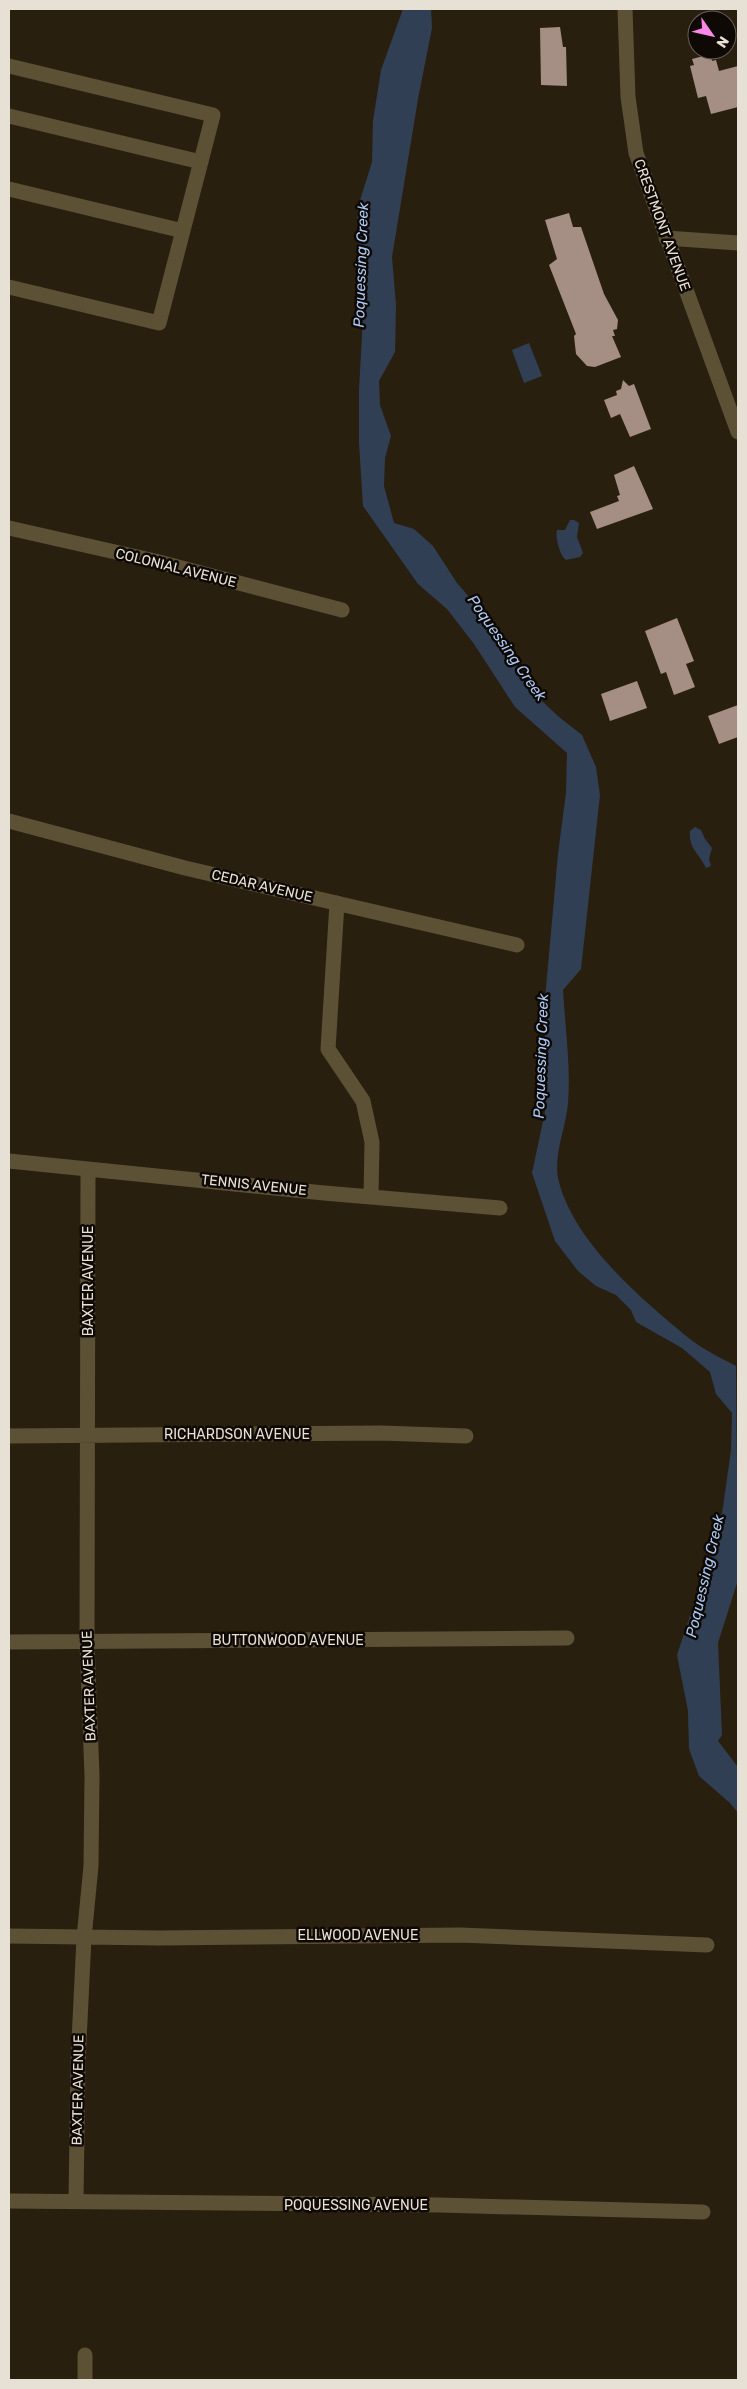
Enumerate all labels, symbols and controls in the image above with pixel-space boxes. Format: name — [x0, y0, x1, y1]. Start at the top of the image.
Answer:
north arrow — [687, 10, 737, 60]
text: N — [712, 33, 732, 51]
street label: CRESTMONT AVENUE — [630, 157, 694, 293]
water label: Poquessing Creek — [350, 202, 372, 328]
street label: COLONIAL AVENUE — [114, 545, 238, 591]
water label: Poquessing Creek — [464, 592, 550, 705]
street label: CEDAR AVENUE — [210, 866, 314, 906]
water label: Poquessing Creek — [530, 993, 552, 1119]
street label: TENNIS AVENUE — [200, 1171, 308, 1199]
street label: BAXTER AVENUE — [80, 1226, 97, 1336]
street label: RICHARDSON AVENUE — [164, 1426, 310, 1443]
water label: Poquessing Creek — [682, 1513, 728, 1639]
street label: BAXTER AVENUE — [79, 1630, 99, 1742]
street label: BUTTONWOOD AVENUE — [212, 1632, 364, 1649]
street label: ELLWOOD AVENUE — [298, 1927, 418, 1944]
street label: BAXTER AVENUE — [69, 2035, 87, 2145]
street label: POQUESSING AVENUE — [284, 2197, 428, 2214]

